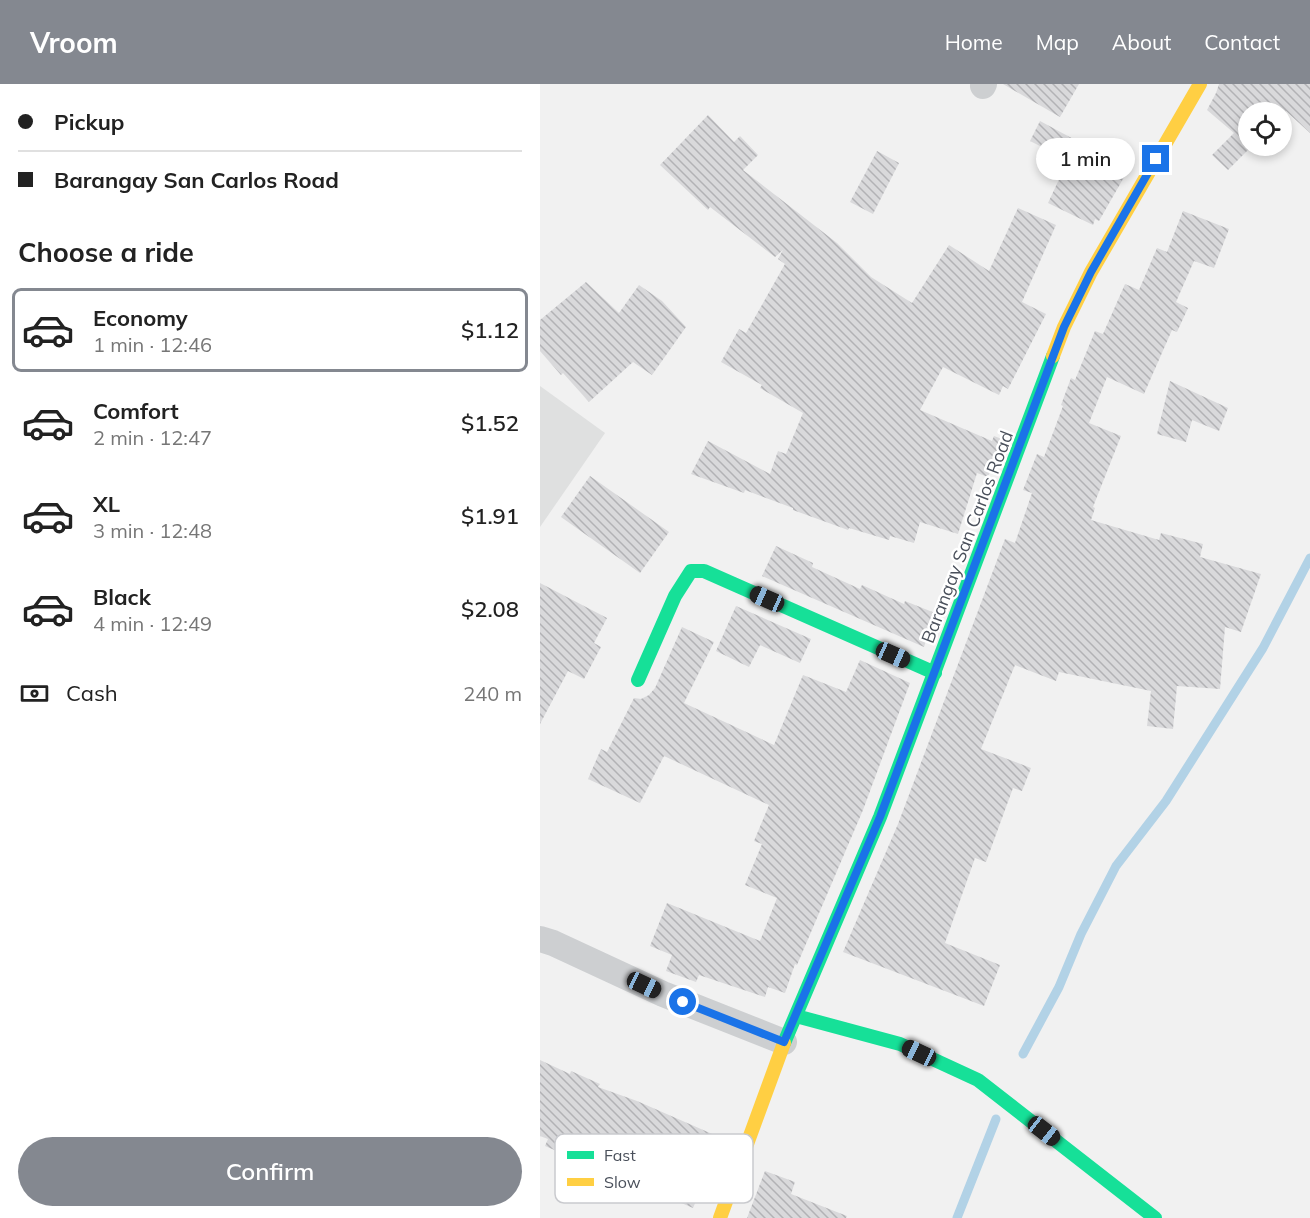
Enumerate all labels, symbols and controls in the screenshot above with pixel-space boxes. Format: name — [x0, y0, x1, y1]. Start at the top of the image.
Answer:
text: Vroom — [30, 25, 118, 60]
text: Home — [945, 29, 1003, 55]
text: Map — [1036, 29, 1079, 55]
text: About — [1112, 29, 1171, 55]
text: Contact — [1204, 29, 1280, 55]
map controls — [1238, 102, 1292, 156]
button: locate — [1238, 102, 1292, 156]
text: Pickup — [54, 108, 124, 136]
callout: 1 min — [1036, 138, 1135, 180]
route end — [1142, 145, 1169, 172]
text: 1 min — [1060, 146, 1111, 171]
text: Barangay San Carlos Road — [54, 166, 339, 194]
text: Choose a ride — [18, 235, 194, 269]
icon: car — [21, 303, 75, 357]
text: Economy — [93, 304, 188, 332]
text: $1.12 — [461, 316, 519, 344]
text: 1 min · 12:46 — [93, 332, 212, 357]
icon: car — [21, 396, 75, 450]
text: Comfort — [93, 397, 179, 425]
text: $1.52 — [461, 409, 519, 437]
text: 2 min · 12:47 — [93, 425, 212, 450]
street label: Barangay San Carlos Road — [916, 428, 1018, 646]
icon: car — [21, 489, 75, 543]
text: XL — [93, 490, 120, 518]
text: $1.91 — [461, 502, 519, 530]
text: 3 min · 12:48 — [93, 518, 212, 543]
icon: car — [21, 582, 75, 636]
text: Black — [93, 583, 151, 611]
car — [747, 583, 787, 615]
text: $2.08 — [461, 595, 519, 623]
text: 4 min · 12:49 — [93, 611, 212, 636]
car — [873, 639, 913, 671]
icon: cash — [18, 677, 51, 710]
text: Cash — [66, 679, 118, 707]
text: 240 m — [463, 681, 522, 706]
car — [624, 969, 664, 1001]
route start — [669, 988, 696, 1015]
car — [899, 1037, 939, 1069]
car — [1024, 1113, 1064, 1149]
legend — [555, 1134, 753, 1203]
button: Confirm — [18, 1137, 522, 1206]
text: Fast — [604, 1145, 636, 1165]
text: Slow — [604, 1172, 641, 1192]

